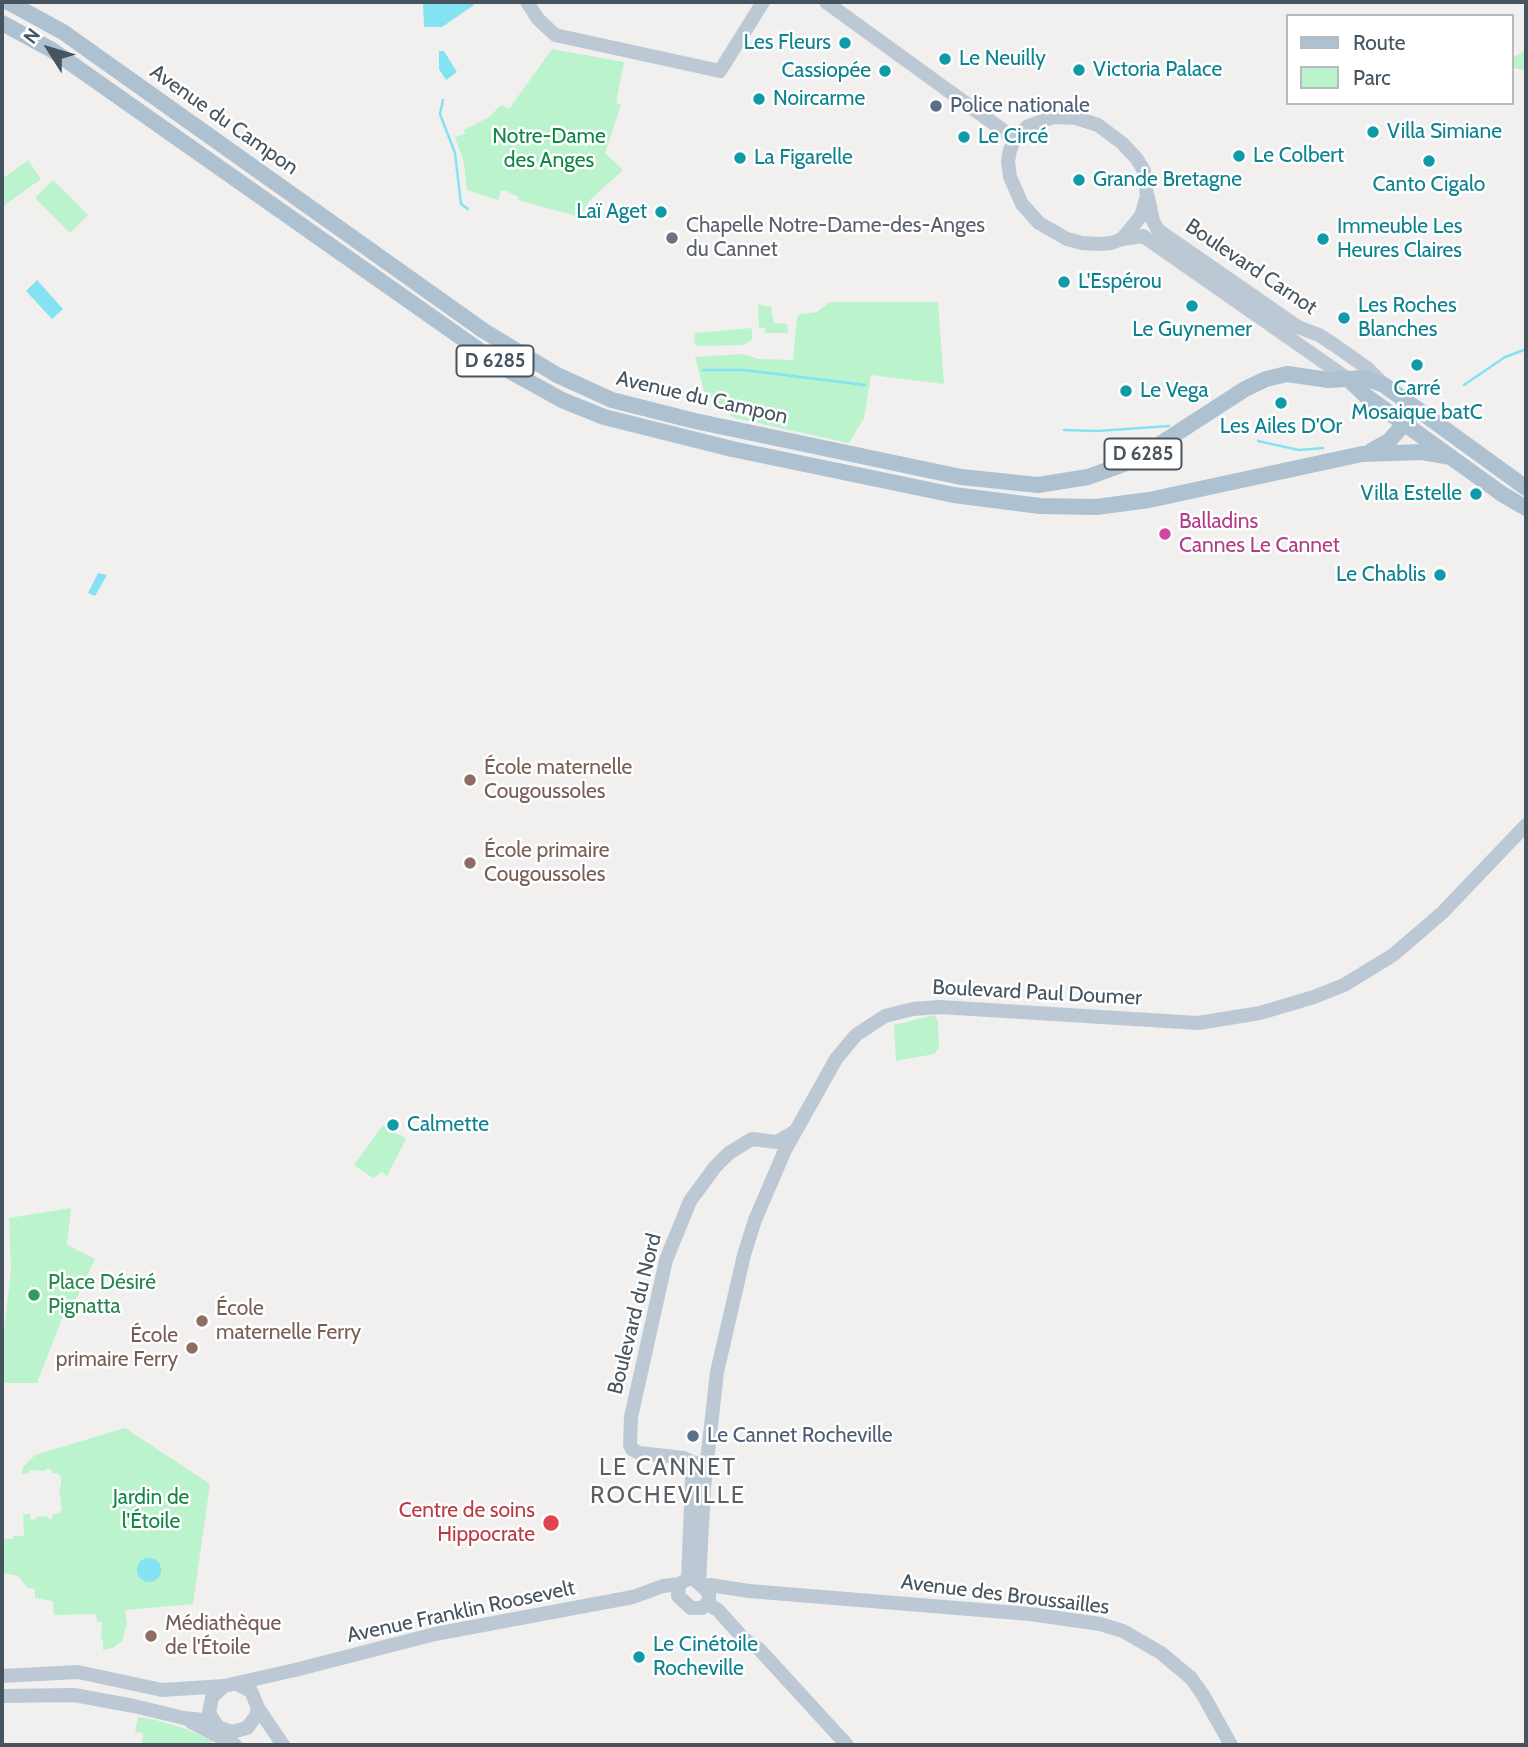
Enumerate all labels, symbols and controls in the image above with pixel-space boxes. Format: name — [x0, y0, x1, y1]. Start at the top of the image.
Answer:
north arrow — [14, 14, 84, 84]
legend — [1286, 14, 1514, 105]
text: N — [19, 24, 45, 48]
place label: Les Fleurs — [744, 30, 831, 56]
text: Route — [1353, 30, 1406, 55]
marker: Les Fleurs — [837, 35, 853, 51]
place label: Le Neuilly — [959, 46, 1046, 72]
marker: Le Neuilly — [937, 51, 953, 67]
place label: Victoria Palace — [1093, 57, 1222, 83]
place label: Cassiopée — [781, 58, 871, 84]
street label: Avenue du Campon — [145, 59, 303, 181]
marker: Victoria Palace — [1071, 62, 1087, 78]
marker: Cassiopée — [877, 63, 893, 79]
text: Parc — [1353, 65, 1391, 90]
place label: Noircarme — [773, 86, 865, 112]
marker: Noircarme — [751, 91, 767, 107]
place label: Police nationale — [950, 93, 1090, 119]
marker: Police nationale — [928, 98, 944, 114]
place label: Villa Simiane — [1387, 119, 1502, 145]
park label: Notre-Dame des Anges — [492, 124, 606, 174]
place label: Le Circé — [978, 124, 1048, 150]
marker: Villa Simiane — [1365, 124, 1381, 140]
marker: Le Circé — [956, 129, 972, 145]
place label: Le Colbert — [1253, 143, 1344, 169]
place label: La Figarelle — [754, 145, 853, 171]
marker: Le Colbert — [1231, 148, 1247, 164]
marker: La Figarelle — [732, 150, 748, 166]
marker: Canto Cigalo — [1421, 153, 1437, 169]
place label: Grande Bretagne — [1093, 167, 1242, 193]
marker: Grande Bretagne — [1071, 172, 1087, 188]
place label: Canto Cigalo — [1373, 172, 1485, 198]
place label: Laï Aget — [576, 199, 647, 225]
marker: Laï Aget — [653, 204, 669, 220]
place label: Chapelle Notre-Dame-des-Anges du Cannet — [686, 213, 985, 263]
street label: Boulevard Carnot — [1180, 214, 1322, 320]
place label: Immeuble Les Heures Claires — [1337, 214, 1462, 264]
marker: Chapelle Notre-Dame-des-Anges du Cannet — [664, 230, 680, 246]
marker: Immeuble Les Heures Claires — [1315, 231, 1331, 247]
place label: L'Espérou — [1078, 269, 1162, 295]
marker: L'Espérou — [1056, 274, 1072, 290]
place label: Les Roches Blanches — [1358, 293, 1457, 343]
marker: Le Guynemer — [1184, 298, 1200, 314]
marker: Les Roches Blanches — [1336, 310, 1352, 326]
place label: Le Guynemer — [1132, 317, 1252, 343]
road number: D 6285 — [456, 346, 534, 376]
marker: Carré Mosaique batC — [1409, 357, 1425, 373]
street label: Avenue du Campon — [614, 366, 790, 430]
place label: Carré Mosaique batC — [1351, 376, 1483, 426]
place label: Le Vega — [1140, 378, 1209, 404]
marker: Le Vega — [1118, 383, 1134, 399]
marker: Les Ailes D'Or — [1273, 395, 1289, 411]
place label: Les Ailes D'Or — [1220, 414, 1342, 440]
road number: D 6285 — [1104, 438, 1182, 470]
place label: Villa Estelle — [1361, 481, 1462, 507]
marker: Villa Estelle — [1468, 486, 1484, 502]
place label: Balladins Cannes Le Cannet — [1179, 509, 1340, 559]
marker: Balladins Cannes Le Cannet — [1157, 526, 1173, 542]
place label: Le Chablis — [1336, 562, 1426, 588]
marker: Le Chablis — [1432, 567, 1448, 583]
place label: École maternelle Cougoussoles — [484, 755, 632, 805]
marker: École maternelle Cougoussoles — [462, 772, 478, 788]
place label: École primaire Cougoussoles — [484, 838, 609, 888]
marker: École primaire Cougoussoles — [462, 855, 478, 871]
street label: Boulevard Paul Doumer — [932, 975, 1142, 1011]
place label: Calmette — [407, 1112, 489, 1138]
marker: Calmette — [385, 1117, 401, 1133]
street label: Boulevard du Nord — [603, 1231, 667, 1397]
place label: Place Désiré Pignatta — [48, 1270, 156, 1320]
marker: Place Désiré Pignatta — [26, 1287, 42, 1303]
place label: École maternelle Ferry — [216, 1296, 361, 1346]
marker: École maternelle Ferry — [194, 1313, 210, 1329]
place label: École primaire Ferry — [56, 1323, 178, 1373]
marker: École primaire Ferry — [184, 1340, 200, 1356]
place label: Le Cannet Rocheville — [707, 1423, 893, 1449]
marker: Le Cannet Rocheville — [685, 1428, 701, 1444]
district label: LE CANNET ROCHEVILLE — [591, 1454, 745, 1510]
park label: Jardin de l'Étoile — [113, 1485, 189, 1535]
place label: Centre de soins Hippocrate — [399, 1498, 535, 1548]
marker: Centre de soins Hippocrate — [541, 1513, 561, 1533]
street label: Avenue des Broussailles — [899, 1570, 1111, 1620]
street label: Avenue Franklin Roosevelt — [345, 1576, 577, 1648]
place label: Médiathèque de l'Étoile — [165, 1611, 281, 1661]
marker: Médiathèque de l'Étoile — [143, 1628, 159, 1644]
place label: Le Cinétoile Rocheville — [653, 1632, 758, 1682]
marker: Le Cinétoile Rocheville — [631, 1649, 647, 1665]

